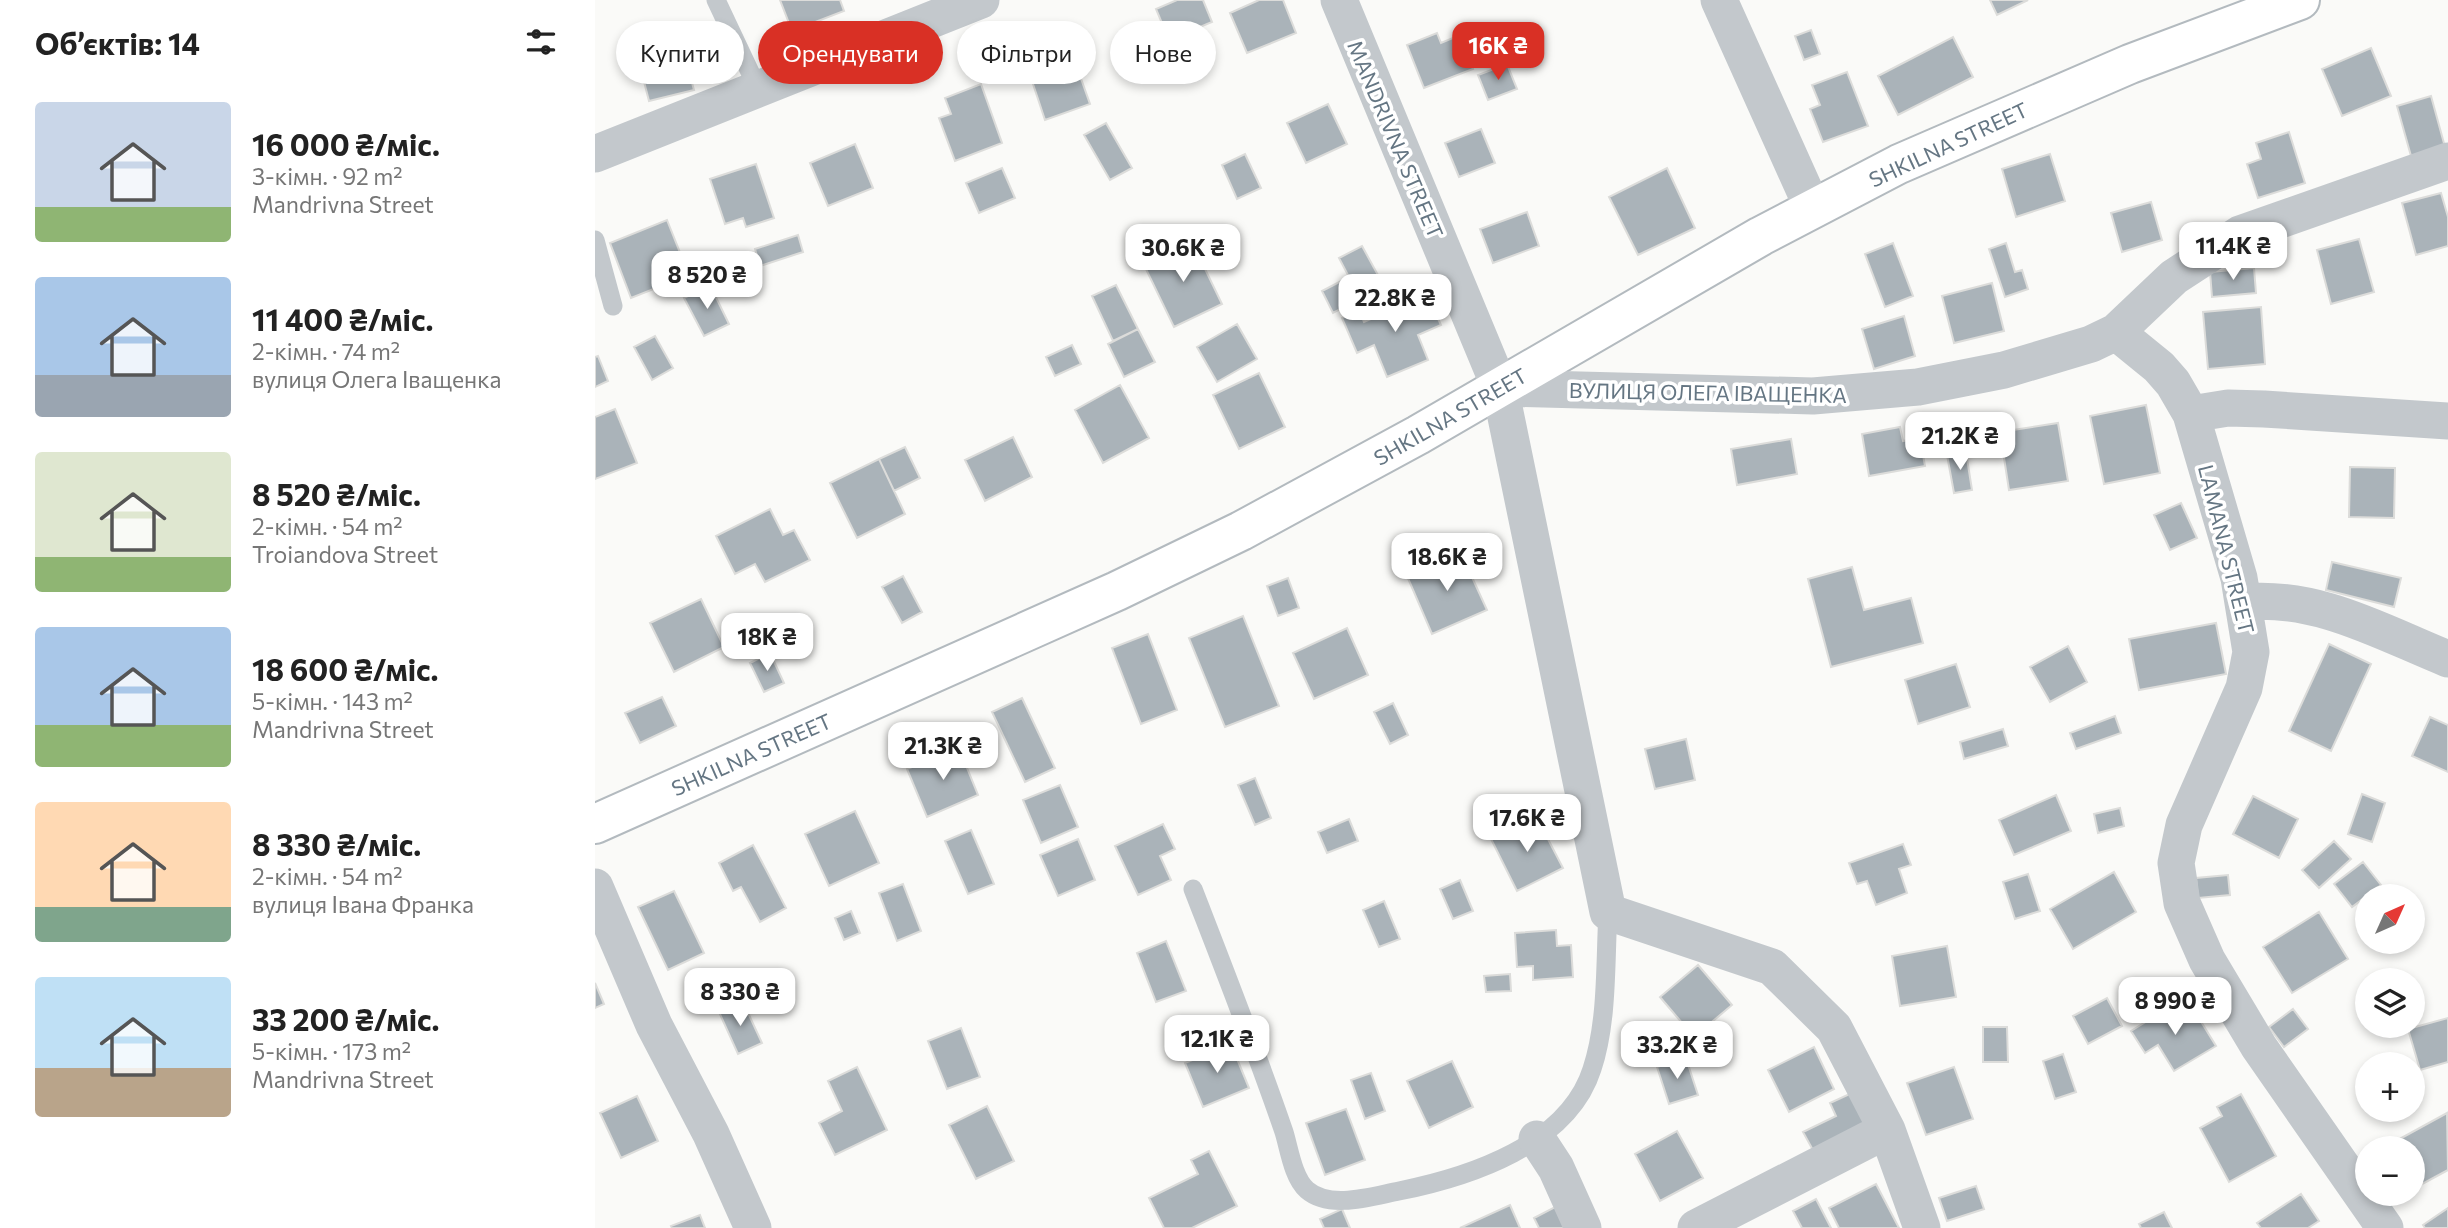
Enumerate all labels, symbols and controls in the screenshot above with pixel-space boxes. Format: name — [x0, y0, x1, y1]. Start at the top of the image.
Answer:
chip: Купити — [616, 21, 744, 84]
chip: Орендувати — [758, 21, 943, 84]
chip: Фільтри — [957, 21, 1096, 84]
chip: Нове — [1110, 21, 1216, 84]
pin: 16K ₴ — [1449, 22, 1547, 82]
icon: filters — [522, 23, 560, 61]
text: Об’єктів: 14 — [35, 24, 200, 61]
text: 16K ₴ — [1468, 31, 1528, 59]
street label: MANDRIVNA STREET — [1343, 36, 1449, 242]
street label: SHKILNA STREET — [1865, 96, 2031, 192]
text: 16 000 ₴/міс. — [252, 125, 440, 162]
icon: home — [91, 130, 175, 214]
text: 3-кімн. · 92 m² — [252, 162, 403, 190]
text: Mandrivna Street — [252, 190, 434, 218]
pin: 11.4K ₴ — [2168, 222, 2298, 282]
pin: 30.6K ₴ — [1118, 224, 1248, 284]
text: 11.4K ₴ — [2195, 231, 2271, 259]
text: 30.6K ₴ — [1141, 233, 1225, 261]
pin: 8 520 ₴ — [642, 252, 772, 311]
text: 8 520 ₴ — [667, 260, 747, 288]
pin: 22.8K ₴ — [1330, 274, 1460, 334]
text: 22.8K ₴ — [1354, 283, 1436, 311]
text: 11 400 ₴/міс. — [252, 300, 433, 337]
icon: home — [91, 305, 175, 389]
text: 2-кімн. · 74 m² — [252, 337, 400, 365]
street label: SHKILNA STREET — [1369, 362, 1531, 470]
text: вулиця Олега Іващенка — [252, 365, 501, 393]
street label: ВУЛИЦЯ ОЛЕГА ІВАЩЕНКА — [1569, 377, 1847, 407]
pin: 21.2K ₴ — [1895, 412, 2025, 472]
text: 21.2K ₴ — [1921, 421, 1999, 449]
street label: LAMANA STREET — [2194, 462, 2260, 636]
text: 8 520 ₴/міс. — [252, 475, 421, 512]
icon: home — [91, 480, 175, 564]
text: 2-кімн. · 54 m² — [252, 512, 403, 540]
pin: 18.6K ₴ — [1382, 534, 1512, 593]
text: Troiandova Street — [252, 540, 438, 568]
text: 18.6K ₴ — [1407, 542, 1487, 570]
pin: 18K ₴ — [718, 614, 816, 673]
text: 18K ₴ — [737, 622, 797, 650]
text: 18 600 ₴/міс. — [252, 650, 438, 687]
icon: home — [91, 655, 175, 739]
text: 5-кімн. · 143 m² — [252, 687, 413, 715]
street label: SHKILNA STREET — [667, 708, 835, 800]
text: Mandrivna Street — [252, 715, 434, 743]
pin: 21.3K ₴ — [878, 722, 1008, 782]
text: 21.3K ₴ — [904, 731, 982, 759]
pin: 17.6K ₴ — [1462, 794, 1592, 854]
text: 17.6K ₴ — [1489, 803, 1565, 831]
text: 8 330 ₴/міс. — [252, 825, 421, 862]
icon: home — [91, 830, 175, 914]
text: 2-кімн. · 54 m² — [252, 862, 403, 890]
north arrow — [2355, 884, 2425, 954]
map controls — [2355, 884, 2425, 1206]
text: вулиця Івана Франка — [252, 890, 474, 918]
pin: 8 330 ₴ — [675, 968, 805, 1028]
button: layers — [2355, 968, 2425, 1038]
text: 8 330 ₴ — [700, 977, 780, 1005]
pin: 8 990 ₴ — [2110, 978, 2240, 1037]
text: 8 990 ₴ — [2134, 986, 2216, 1014]
text: 33 200 ₴/міс. — [252, 1000, 439, 1037]
icon: home — [91, 1005, 175, 1089]
pin: 12.1K ₴ — [1152, 1016, 1282, 1075]
pin: 33.2K ₴ — [1612, 1021, 1742, 1081]
text: 12.1K ₴ — [1180, 1024, 1254, 1052]
text: 33.2K ₴ — [1637, 1030, 1717, 1058]
text: 5-кімн. · 173 m² — [252, 1037, 411, 1065]
button: + — [2355, 1052, 2425, 1122]
text: Mandrivna Street — [252, 1065, 434, 1093]
button: − — [2355, 1136, 2425, 1206]

